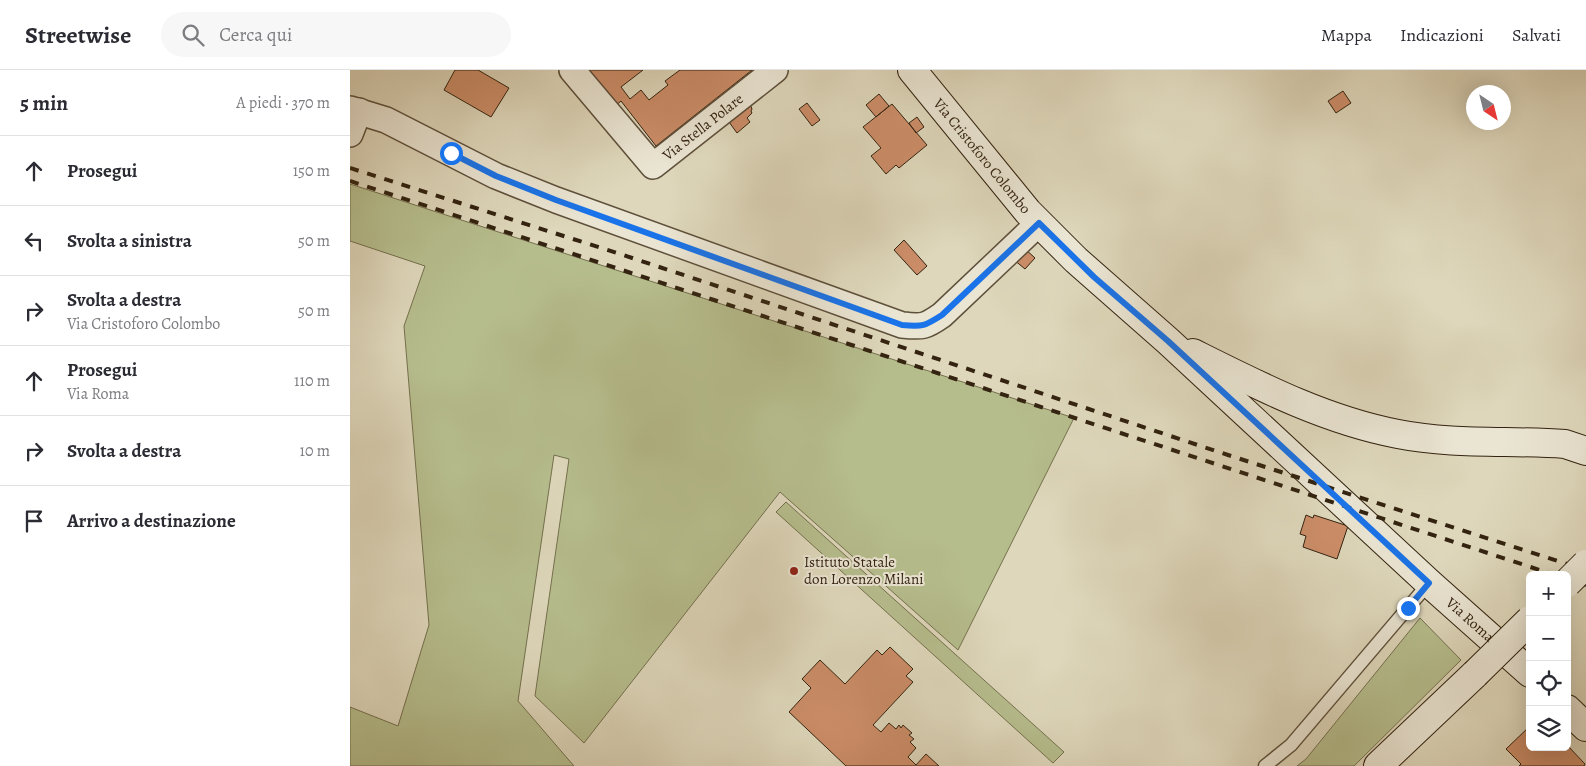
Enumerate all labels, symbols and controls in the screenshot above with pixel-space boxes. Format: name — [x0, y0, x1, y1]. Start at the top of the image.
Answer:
search box — [161, 12, 511, 57]
text: Streetwise — [25, 19, 131, 51]
icon: search — [179, 21, 207, 49]
text: Cerca qui — [219, 22, 292, 48]
text: Mappa — [1321, 23, 1372, 47]
text: Indicazioni — [1400, 23, 1484, 47]
text: Salvati — [1512, 23, 1561, 47]
north arrow — [1466, 85, 1511, 130]
text: 5 min — [20, 89, 68, 117]
street label: Via Stella Polare — [657, 89, 748, 166]
text: A piedi · 370 m — [236, 92, 330, 114]
street label: Via Cristoforo Colombo — [928, 93, 1035, 218]
route start — [440, 142, 463, 165]
icon: ahead — [20, 157, 48, 185]
text: Prosegui — [67, 158, 137, 184]
text: 150 m — [293, 160, 330, 182]
icon: left — [20, 227, 48, 255]
text: Svolta a sinistra — [67, 228, 192, 254]
text: 50 m — [298, 230, 330, 252]
text: Svolta a destra — [67, 287, 181, 313]
icon: right — [20, 297, 48, 325]
text: 50 m — [298, 300, 330, 322]
text: Via Cristoforo Colombo — [67, 313, 220, 335]
text: Prosegui — [67, 357, 137, 383]
icon: ahead — [20, 367, 48, 395]
text: 110 m — [294, 370, 330, 392]
text: Via Roma — [67, 383, 129, 405]
icon: right — [20, 437, 48, 465]
text: Svolta a destra — [67, 438, 181, 464]
text: 10 m — [300, 440, 330, 462]
icon: arrive — [20, 507, 48, 535]
text: Arrivo a destinazione — [67, 508, 236, 534]
place label: Istituto Statale don Lorenzo Milani — [804, 552, 924, 589]
marker: Istituto Statale don Lorenzo Milani — [788, 565, 800, 577]
map controls — [1526, 571, 1571, 751]
button: + — [1526, 571, 1571, 616]
street label: Via Roma — [1441, 592, 1499, 647]
route end — [1397, 597, 1420, 620]
button: − — [1526, 616, 1571, 661]
button: locate — [1526, 661, 1571, 706]
button: layers — [1526, 706, 1571, 751]

